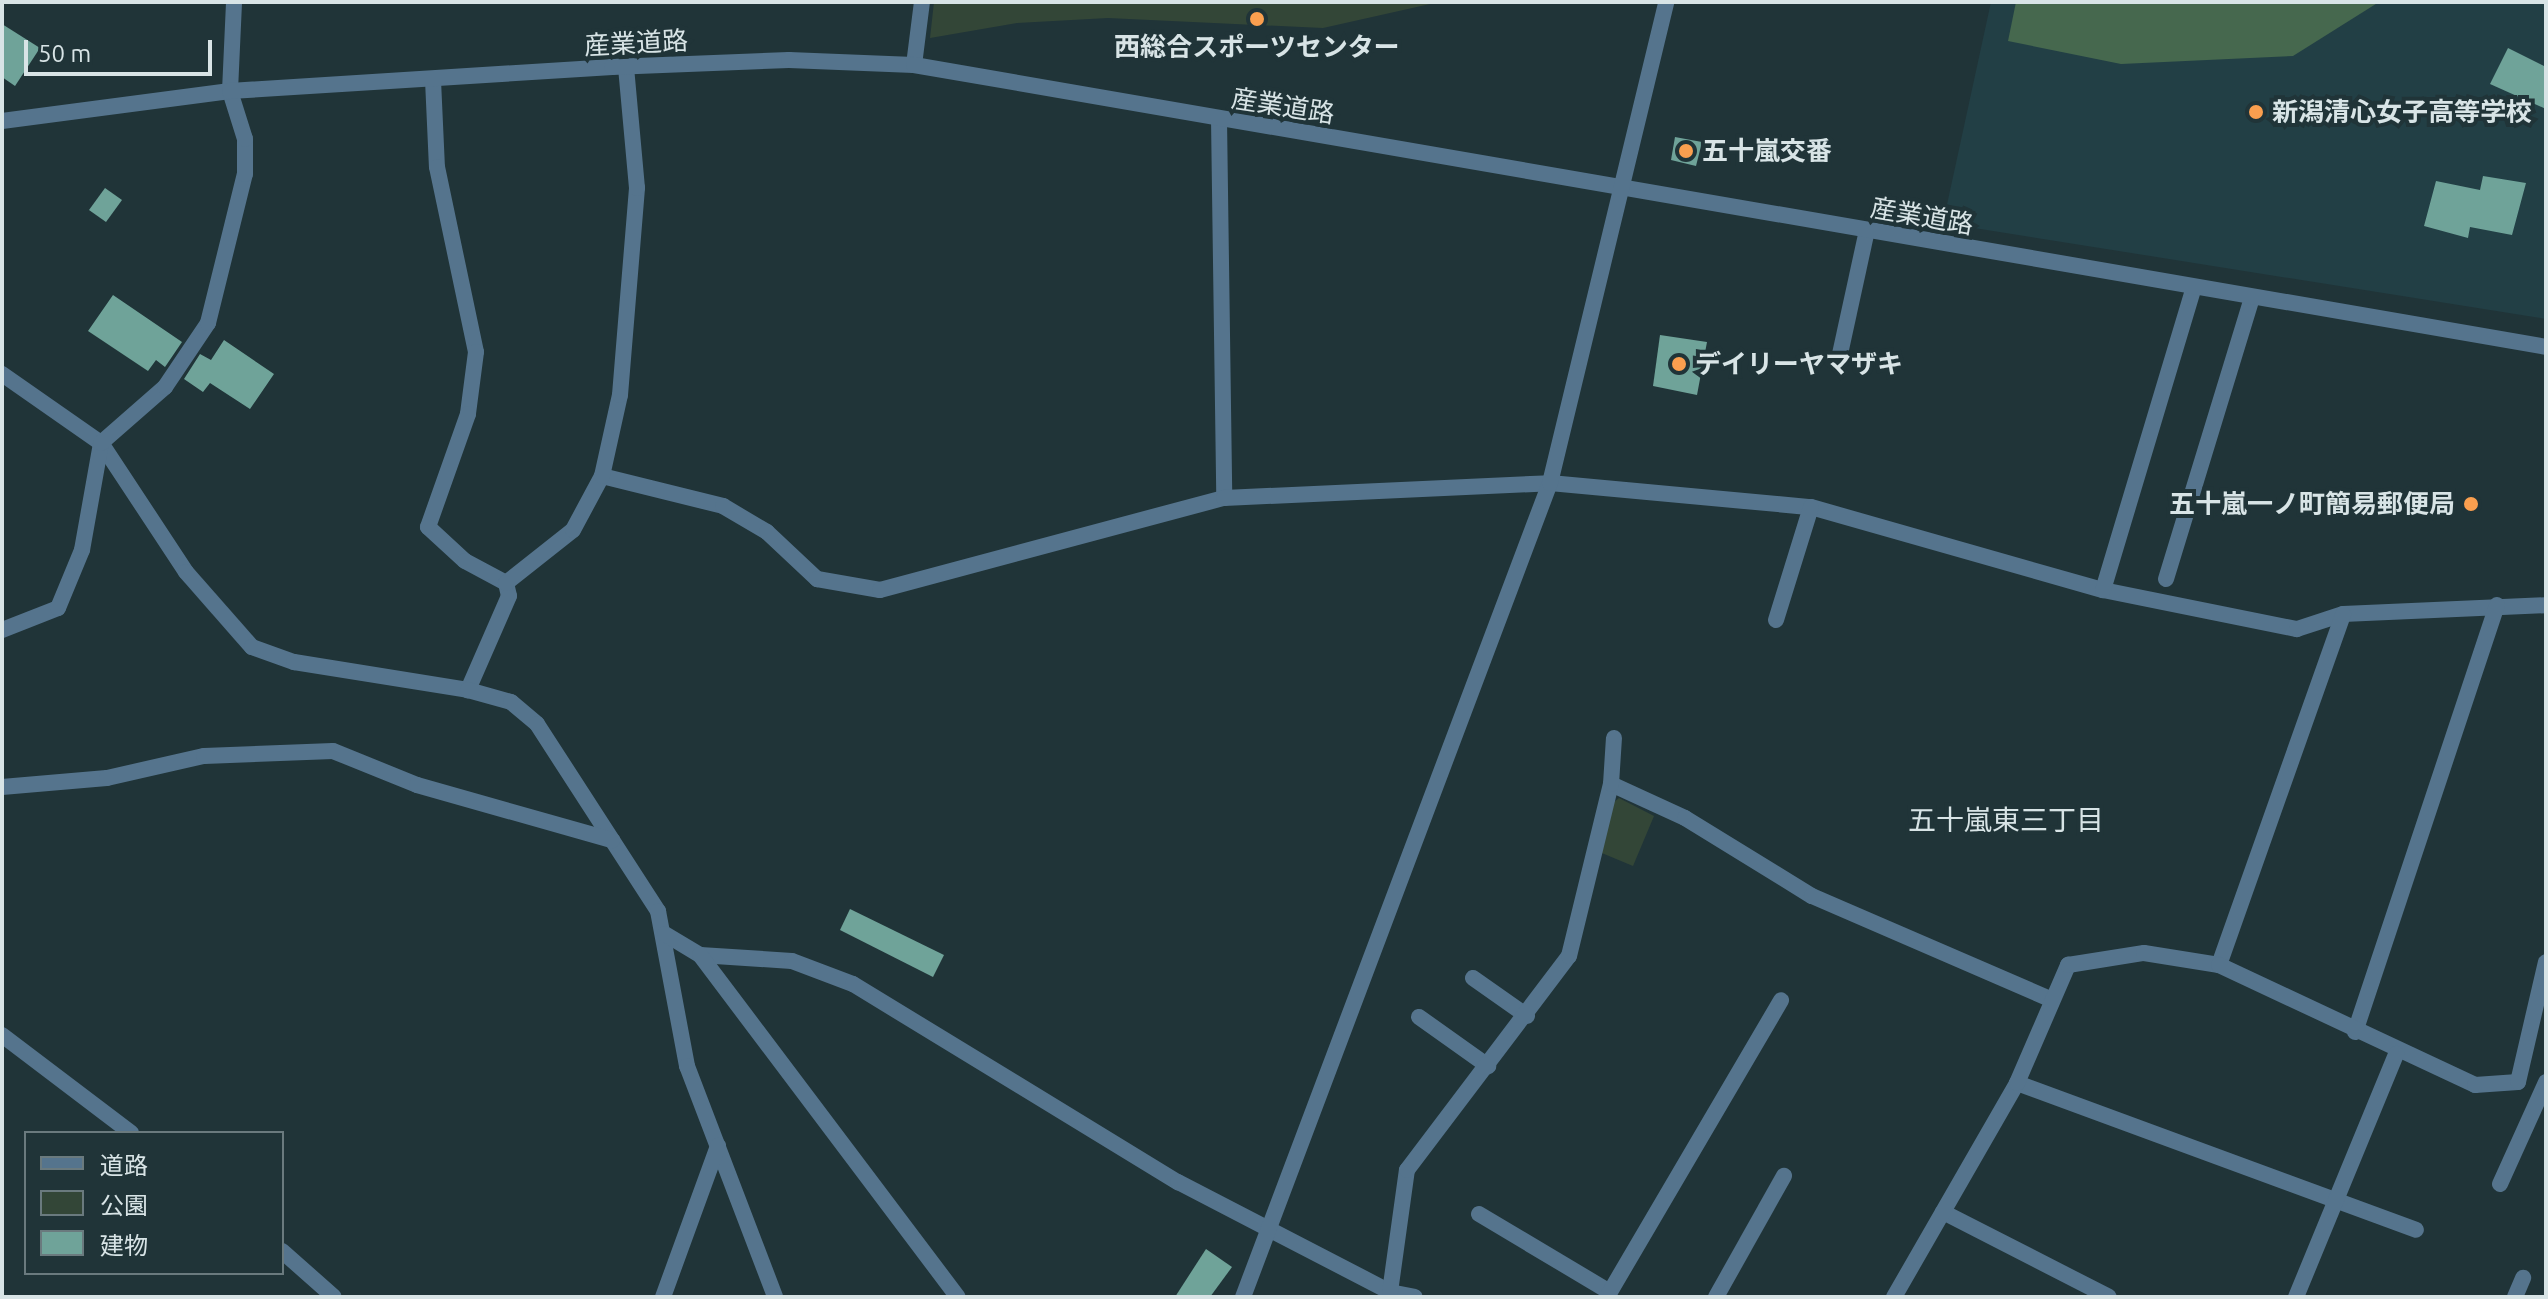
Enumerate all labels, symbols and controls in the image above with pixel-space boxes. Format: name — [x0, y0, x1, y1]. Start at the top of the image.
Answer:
marker: 西総合スポーツセンター — [1248, 10, 1266, 28]
scale bar — [28, 24, 216, 74]
street label: 産業道路 — [583, 25, 689, 61]
place label: 西総合スポーツセンター — [1114, 31, 1400, 63]
text: 50 m — [38, 40, 91, 67]
street label: 産業道路 — [1229, 82, 1337, 130]
place label: 新潟清心女子高等学校 — [2272, 96, 2532, 128]
marker: 新潟清心女子高等学校 — [2247, 103, 2265, 121]
place label: 五十嵐交番 — [1702, 135, 1832, 167]
marker: 五十嵐交番 — [1677, 142, 1695, 160]
street label: 産業道路 — [1868, 192, 1976, 240]
place label: デイリーヤマザキ — [1695, 348, 1903, 380]
marker: デイリーヤマザキ — [1670, 355, 1688, 373]
place label: 五十嵐一ノ町簡易郵便局 — [2169, 488, 2455, 520]
marker: 五十嵐一ノ町簡易郵便局 — [2462, 495, 2480, 513]
district label: 五十嵐東三丁目 — [1908, 803, 2104, 837]
legend — [24, 1131, 284, 1275]
text: 道路 — [100, 1152, 148, 1179]
text: 公園 — [100, 1192, 148, 1219]
text: 建物 — [100, 1232, 148, 1259]

